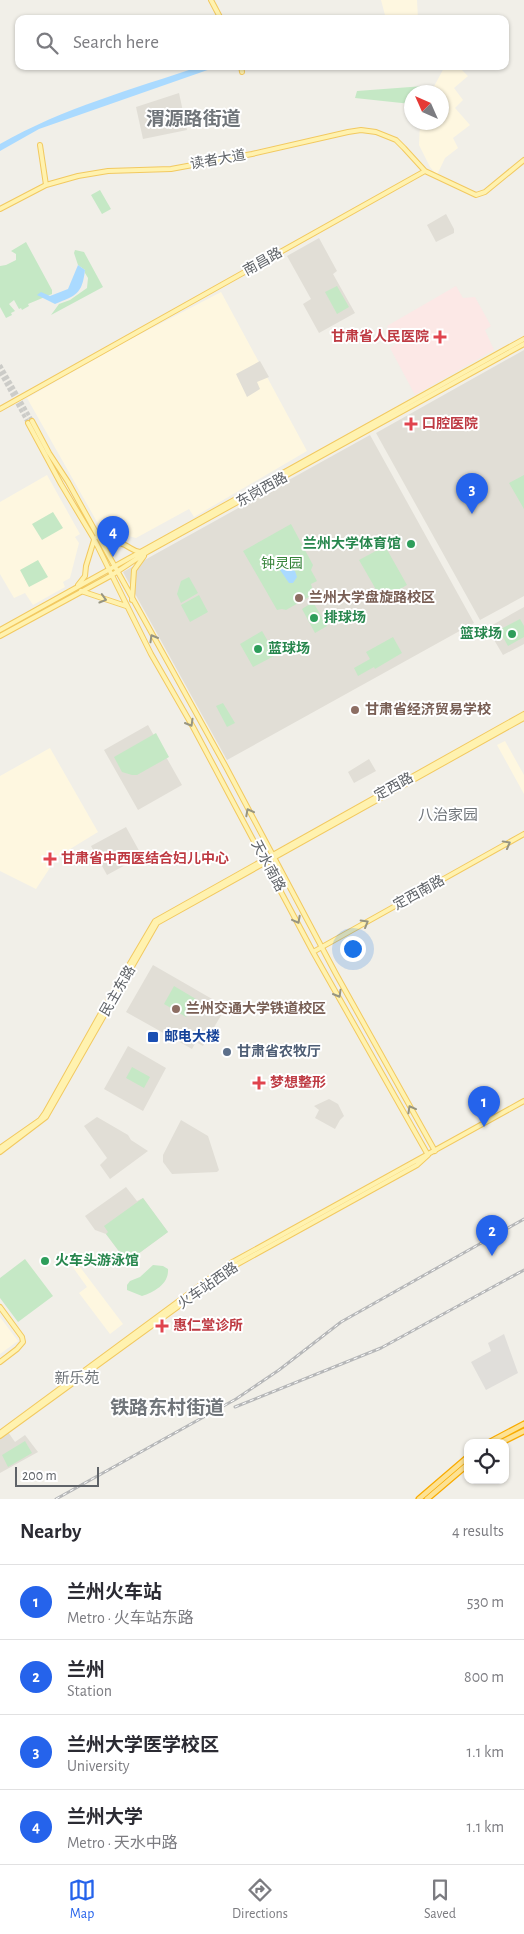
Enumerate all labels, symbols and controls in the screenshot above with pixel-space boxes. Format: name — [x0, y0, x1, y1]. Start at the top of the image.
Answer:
search box — [15, 15, 509, 70]
icon: search — [33, 29, 61, 57]
text: Search here — [73, 33, 159, 52]
north arrow — [404, 85, 449, 130]
district label: 渭源路街道 — [145, 108, 241, 129]
street label: 读者大道 — [189, 147, 247, 172]
street label: 南昌路 — [241, 245, 285, 278]
place label: 甘肃省人民医院 — [331, 329, 429, 344]
marker: 甘肃省人民医院 — [433, 330, 447, 344]
place label: 口腔医院 — [422, 416, 478, 431]
marker: 口腔医院 — [404, 417, 418, 431]
street label: 东岗西路 — [234, 469, 290, 510]
pin: 3 — [456, 473, 488, 514]
pin: 4 — [97, 516, 129, 557]
place label: 兰州大学体育馆 — [303, 535, 401, 551]
marker: 兰州大学体育馆 — [405, 538, 417, 550]
park label: 钟灵园 — [261, 556, 303, 571]
place label: 兰州大学盘旋路校区 — [309, 589, 435, 605]
marker: 兰州大学盘旋路校区 — [293, 592, 305, 604]
one-way arrow — [99, 593, 107, 603]
place label: 排球场 — [324, 610, 366, 625]
marker: 排球场 — [308, 612, 320, 624]
place label: 篮球场 — [460, 625, 502, 641]
marker: 篮球场 — [506, 628, 518, 640]
one-way arrow — [149, 635, 159, 644]
place label: 蓝球场 — [268, 641, 310, 656]
marker: 蓝球场 — [252, 643, 264, 655]
place label: 甘肃省经济贸易学校 — [365, 701, 491, 717]
marker: 甘肃省经济贸易学校 — [349, 704, 361, 716]
one-way arrow — [184, 718, 194, 727]
street label: 定西路 — [372, 770, 416, 803]
district label: 八治家园 — [418, 807, 478, 823]
one-way arrow — [245, 809, 255, 818]
street label: 天水南路 — [249, 838, 288, 894]
one-way arrow — [501, 840, 510, 850]
place label: 甘肃省中西医结合妇儿中心 — [61, 850, 229, 866]
marker: 甘肃省中西医结合妇儿中心 — [43, 852, 57, 866]
street label: 定西南路 — [391, 872, 447, 913]
one-way arrow — [290, 915, 300, 924]
one-way arrow — [359, 919, 368, 929]
your location — [340, 936, 366, 962]
street label: 民主东路 — [97, 963, 138, 1019]
one-way arrow — [331, 989, 341, 998]
place label: 兰州交通大学铁道校区 — [186, 1000, 326, 1016]
marker: 兰州交通大学铁道校区 — [170, 1003, 182, 1015]
place label: 邮电大楼 — [164, 1029, 220, 1044]
marker: 邮电大楼 — [146, 1030, 160, 1044]
place label: 甘肃省农牧厅 — [237, 1043, 321, 1059]
marker: 甘肃省农牧厅 — [221, 1046, 233, 1058]
place label: 梦想整形 — [270, 1075, 326, 1090]
marker: 梦想整形 — [252, 1076, 266, 1090]
pin: 1 — [468, 1086, 500, 1127]
one-way arrow — [407, 1105, 417, 1114]
pin: 2 — [476, 1215, 508, 1256]
place label: 火车头游泳馆 — [55, 1252, 139, 1268]
marker: 火车头游泳馆 — [39, 1255, 51, 1267]
street label: 火车站西路 — [174, 1259, 241, 1312]
place label: 惠仁堂诊所 — [173, 1318, 243, 1333]
marker: 惠仁堂诊所 — [155, 1319, 169, 1333]
district label: 新乐苑 — [54, 1370, 100, 1386]
district label: 铁路东村街道 — [110, 1397, 224, 1418]
map controls — [464, 1439, 509, 1484]
button: locate — [464, 1439, 509, 1484]
scale bar — [15, 1464, 99, 1487]
text: 200 m — [22, 1469, 57, 1483]
text: Nearby — [20, 1521, 81, 1542]
text: 4 results — [452, 1523, 504, 1539]
text: 兰州火车站 — [67, 1583, 162, 1602]
text: 1 — [33, 1594, 39, 1610]
text: 530 m — [467, 1594, 504, 1610]
text: Metro · 火车站东路 — [67, 1610, 194, 1626]
text: 兰州 — [67, 1661, 105, 1680]
text: 2 — [32, 1669, 40, 1685]
text: 800 m — [464, 1669, 504, 1685]
text: Station — [67, 1683, 112, 1699]
text: 兰州大学医学校区 — [67, 1736, 219, 1755]
text: 3 — [33, 1744, 39, 1760]
text: 1.1 km — [467, 1744, 504, 1760]
text: University — [67, 1758, 130, 1774]
text: 兰州大学 — [67, 1808, 143, 1827]
text: 4 — [32, 1819, 40, 1835]
text: 1.1 km — [467, 1819, 504, 1835]
text: Metro · 天水中路 — [67, 1835, 178, 1851]
tab: Map — [68, 1876, 96, 1923]
tab: Directions — [232, 1876, 288, 1923]
tab: Saved — [424, 1876, 456, 1923]

